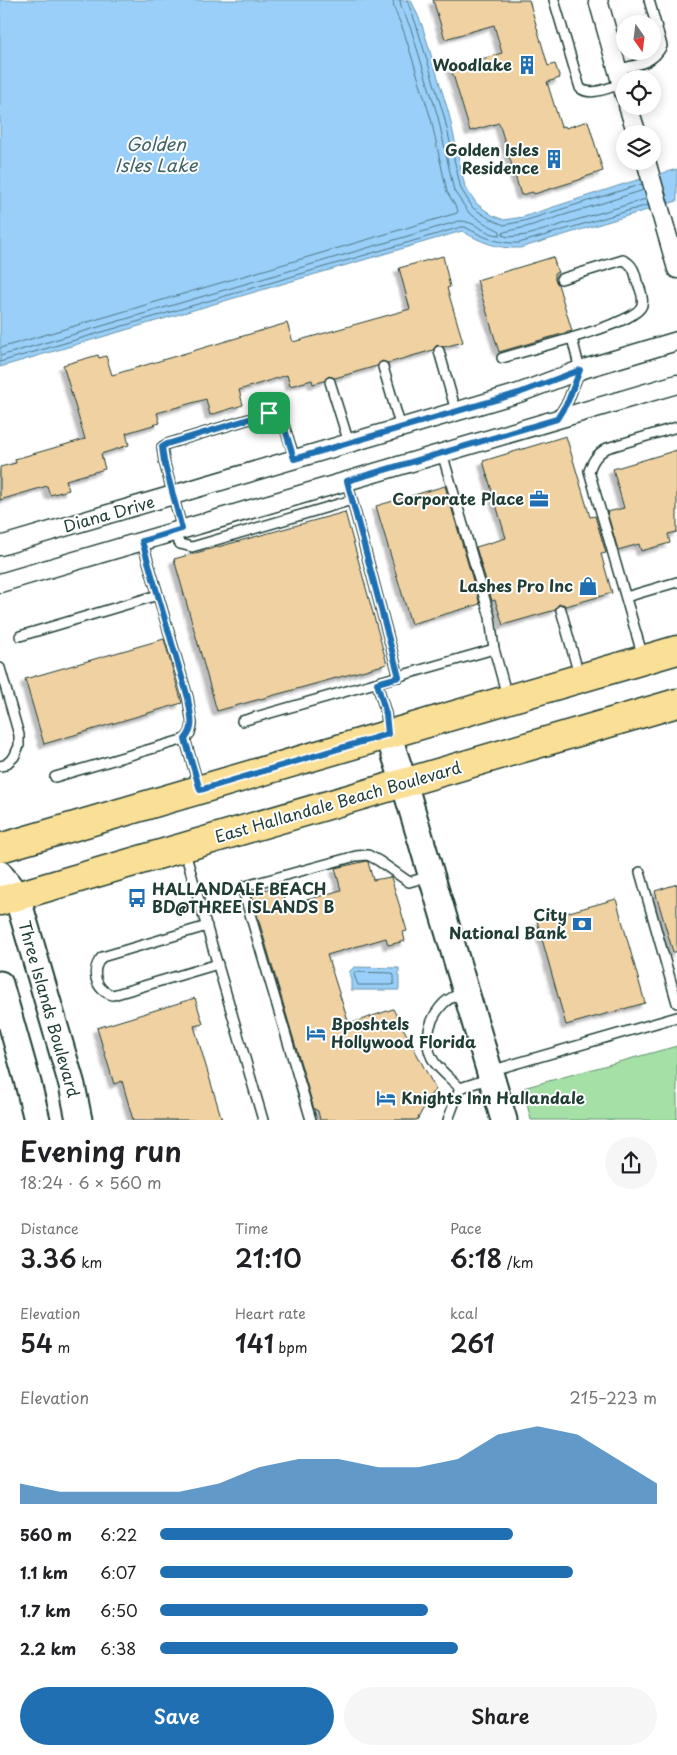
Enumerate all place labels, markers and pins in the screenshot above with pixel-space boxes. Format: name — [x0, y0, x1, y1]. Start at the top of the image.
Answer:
place label: Woodlake — [433, 52, 512, 76]
building icon: Woodlake — [516, 54, 538, 76]
place label: Golden Isles Residence — [445, 137, 539, 179]
building icon: Golden Isles Residence — [543, 148, 565, 170]
pin — [248, 392, 290, 434]
place label: Corporate Place — [392, 486, 524, 510]
office icon: Corporate Place — [528, 488, 550, 510]
place label: Lashes Pro Inc — [459, 573, 573, 597]
shop icon: Lashes Pro Inc — [577, 575, 599, 597]
place label: HALLANDALE BEACH BD@THREE ISLANDS B — [152, 876, 334, 918]
bus stop icon: HALLANDALE BEACH BD@THREE ISLANDS B — [126, 887, 148, 909]
place label: City National Bank — [449, 902, 567, 944]
bank icon: City National Bank — [571, 913, 593, 935]
place label: Bposhtels Hollywood Florida — [331, 1011, 476, 1053]
hotel icon: Bposhtels Hollywood Florida — [305, 1022, 327, 1044]
place label: Knights Inn Hallandale — [401, 1085, 585, 1109]
hotel icon: Knights Inn Hallandale — [375, 1087, 397, 1109]

